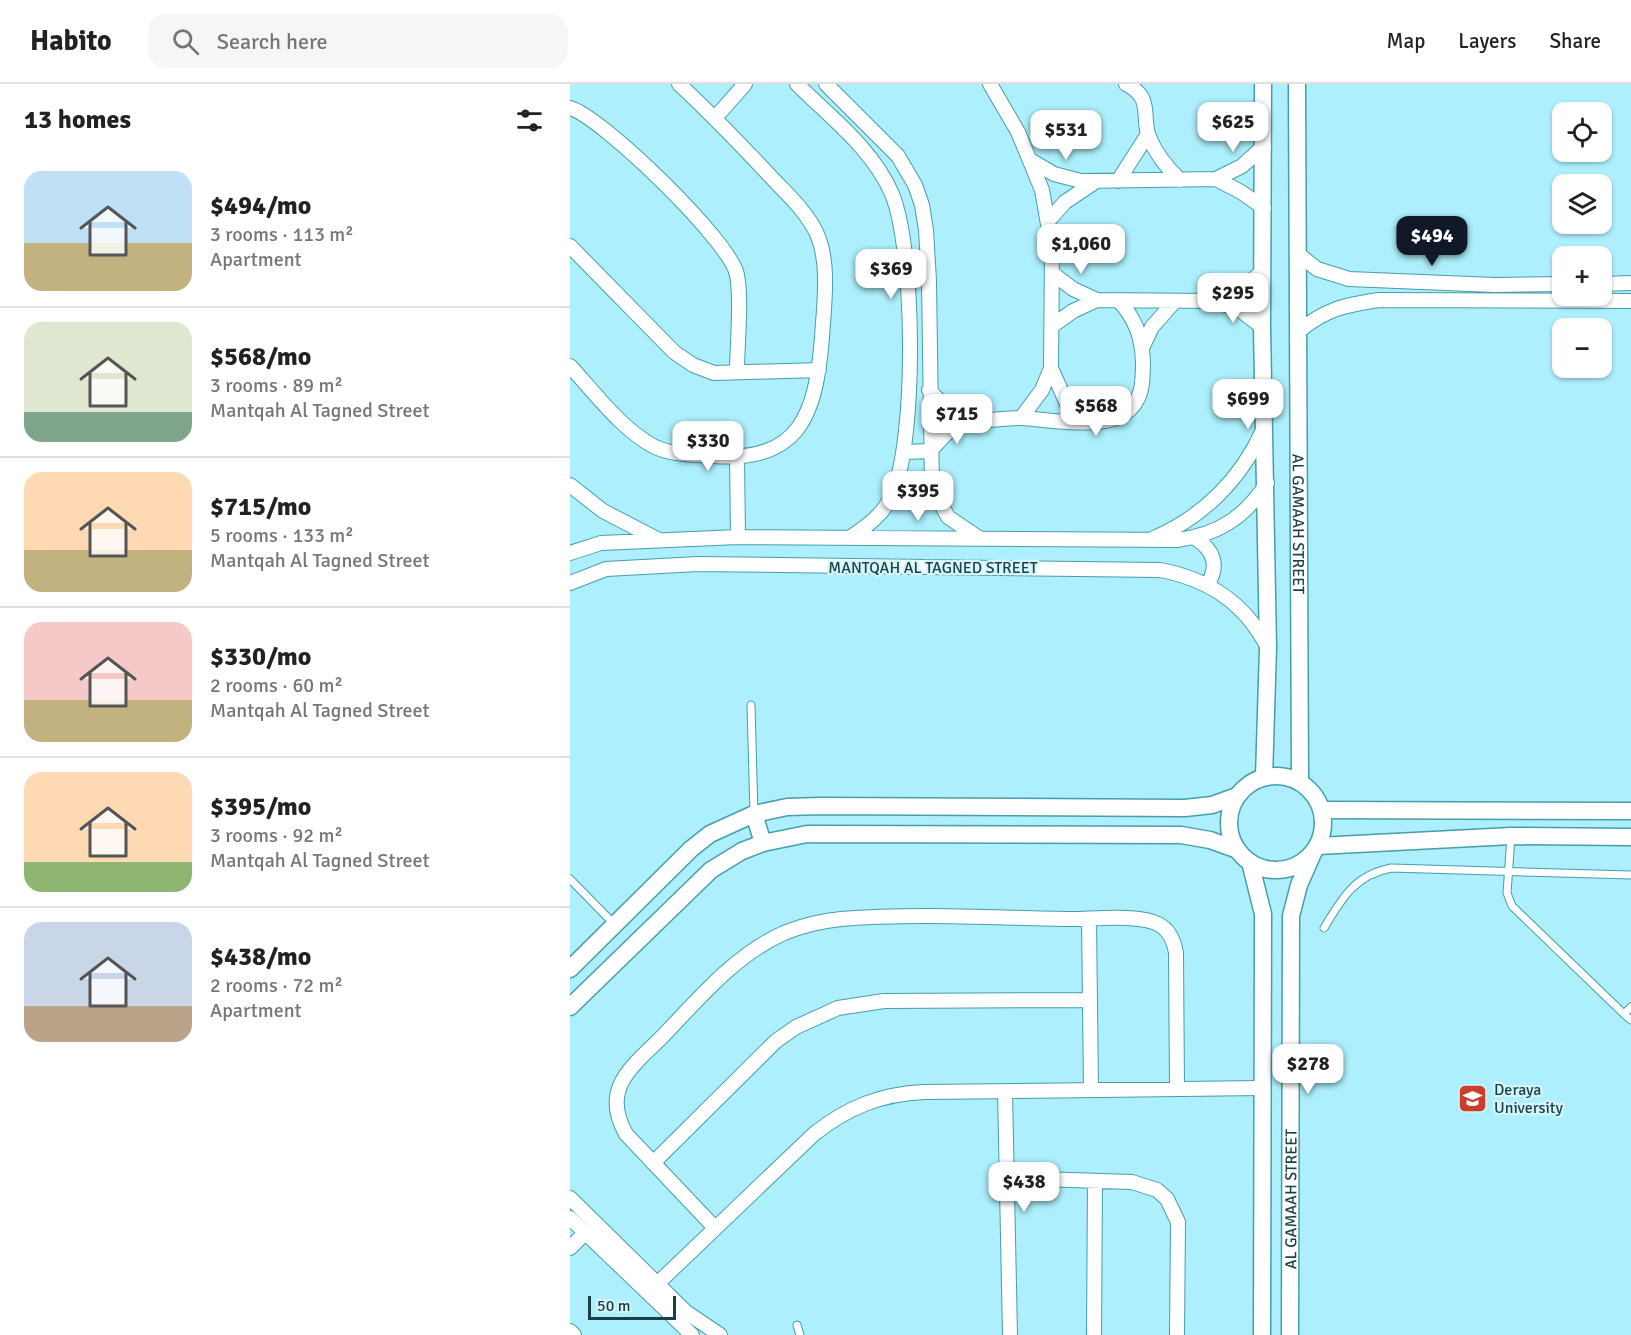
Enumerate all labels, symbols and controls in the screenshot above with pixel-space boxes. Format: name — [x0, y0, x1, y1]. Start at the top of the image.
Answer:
search box — [148, 14, 568, 68]
text: Habito — [30, 24, 112, 58]
icon: search — [169, 25, 202, 58]
text: Search here — [217, 28, 328, 55]
text: Map — [1387, 28, 1425, 54]
text: Layers — [1458, 28, 1516, 54]
text: Share — [1549, 28, 1601, 54]
pin: $625 — [1197, 102, 1269, 153]
map controls — [1552, 102, 1612, 378]
button: locate — [1552, 102, 1612, 162]
text: 13 homes — [24, 104, 131, 136]
icon: filters — [513, 104, 546, 137]
text: $625 — [1211, 109, 1255, 134]
pin: $531 — [1030, 110, 1102, 161]
text: $531 — [1044, 117, 1088, 142]
button: layers — [1552, 174, 1612, 234]
text: $494/mo — [210, 190, 311, 222]
icon: home — [72, 195, 144, 267]
pin: $494 — [1396, 216, 1468, 267]
text: 3 rooms · 113 m² — [210, 222, 354, 247]
text: $494 — [1410, 223, 1454, 248]
pin: $1,060 — [1032, 224, 1130, 275]
text: $1,060 — [1051, 231, 1111, 256]
button: + — [1552, 246, 1612, 306]
text: Apartment — [210, 247, 302, 272]
pin: $369 — [855, 249, 927, 300]
text: $369 — [869, 256, 913, 281]
pin: $295 — [1197, 273, 1269, 324]
text: $295 — [1211, 280, 1255, 305]
button: − — [1552, 318, 1612, 378]
text: $568/mo — [210, 341, 311, 373]
icon: home — [72, 346, 144, 418]
text: 3 rooms · 89 m² — [210, 373, 343, 398]
pin: $699 — [1212, 379, 1284, 430]
pin: $568 — [1060, 386, 1132, 437]
text: $699 — [1226, 386, 1270, 411]
text: $568 — [1074, 393, 1118, 418]
pin: $715 — [921, 394, 993, 445]
text: Mantqah Al Tagned Street — [210, 398, 429, 423]
text: $715 — [935, 401, 979, 426]
pin: $330 — [672, 421, 744, 472]
text: $330 — [686, 428, 730, 453]
street label: AL GAMAAH STREET — [1288, 454, 1308, 594]
pin: $395 — [882, 471, 954, 522]
text: $395 — [896, 478, 940, 503]
text: $715/mo — [210, 491, 311, 523]
icon: home — [72, 496, 144, 568]
text: 5 rooms · 133 m² — [210, 523, 354, 548]
text: Mantqah Al Tagned Street — [210, 548, 429, 573]
street label: MANTQAH AL TAGNED STREET — [828, 558, 1038, 578]
text: $330/mo — [210, 641, 311, 673]
icon: home — [72, 646, 144, 718]
text: 2 rooms · 60 m² — [210, 673, 343, 698]
text: Mantqah Al Tagned Street — [210, 698, 429, 723]
text: $395/mo — [210, 791, 311, 823]
icon: home — [72, 796, 144, 868]
text: 3 rooms · 92 m² — [210, 823, 343, 848]
text: Mantqah Al Tagned Street — [210, 848, 429, 873]
text: $438/mo — [210, 941, 311, 973]
icon: home — [72, 946, 144, 1018]
text: 2 rooms · 72 m² — [210, 973, 343, 998]
text: Apartment — [210, 998, 302, 1023]
pin: $278 — [1272, 1044, 1344, 1095]
text: $278 — [1286, 1051, 1330, 1076]
place label: Deraya University — [1494, 1080, 1564, 1118]
school or university icon: Deraya University — [1457, 1082, 1489, 1114]
street label: AL GAMAAH STREET — [1281, 1129, 1301, 1269]
pin: $438 — [988, 1162, 1060, 1213]
text: $438 — [1002, 1169, 1046, 1194]
scale bar — [588, 1293, 676, 1320]
text: 50 m — [597, 1296, 631, 1316]

